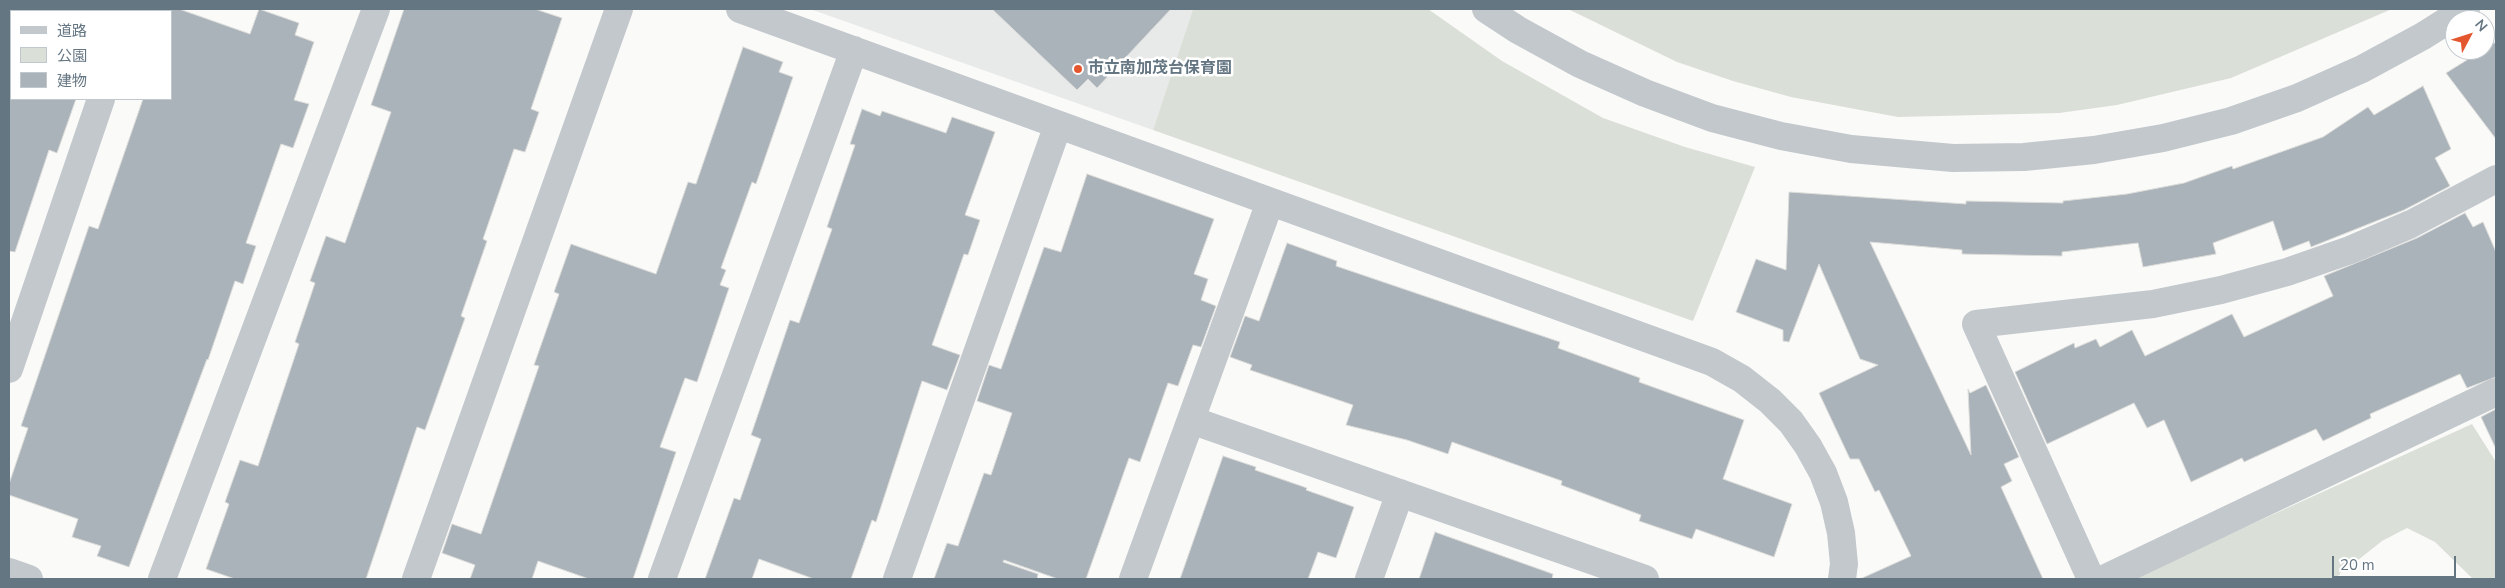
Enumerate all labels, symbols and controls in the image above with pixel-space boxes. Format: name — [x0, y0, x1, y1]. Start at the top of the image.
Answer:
legend — [10, 10, 172, 100]
north arrow — [2445, 10, 2495, 60]
text: N — [2470, 16, 2492, 36]
text: 道路 — [57, 21, 87, 41]
text: 公園 — [57, 46, 87, 66]
place label: 市立南加茂台保育園 — [1088, 59, 1232, 79]
marker: 市立南加茂台保育園 — [1072, 63, 1084, 75]
text: 建物 — [57, 71, 87, 91]
scale bar — [2335, 546, 2459, 578]
text: 20 m — [2340, 555, 2375, 575]

